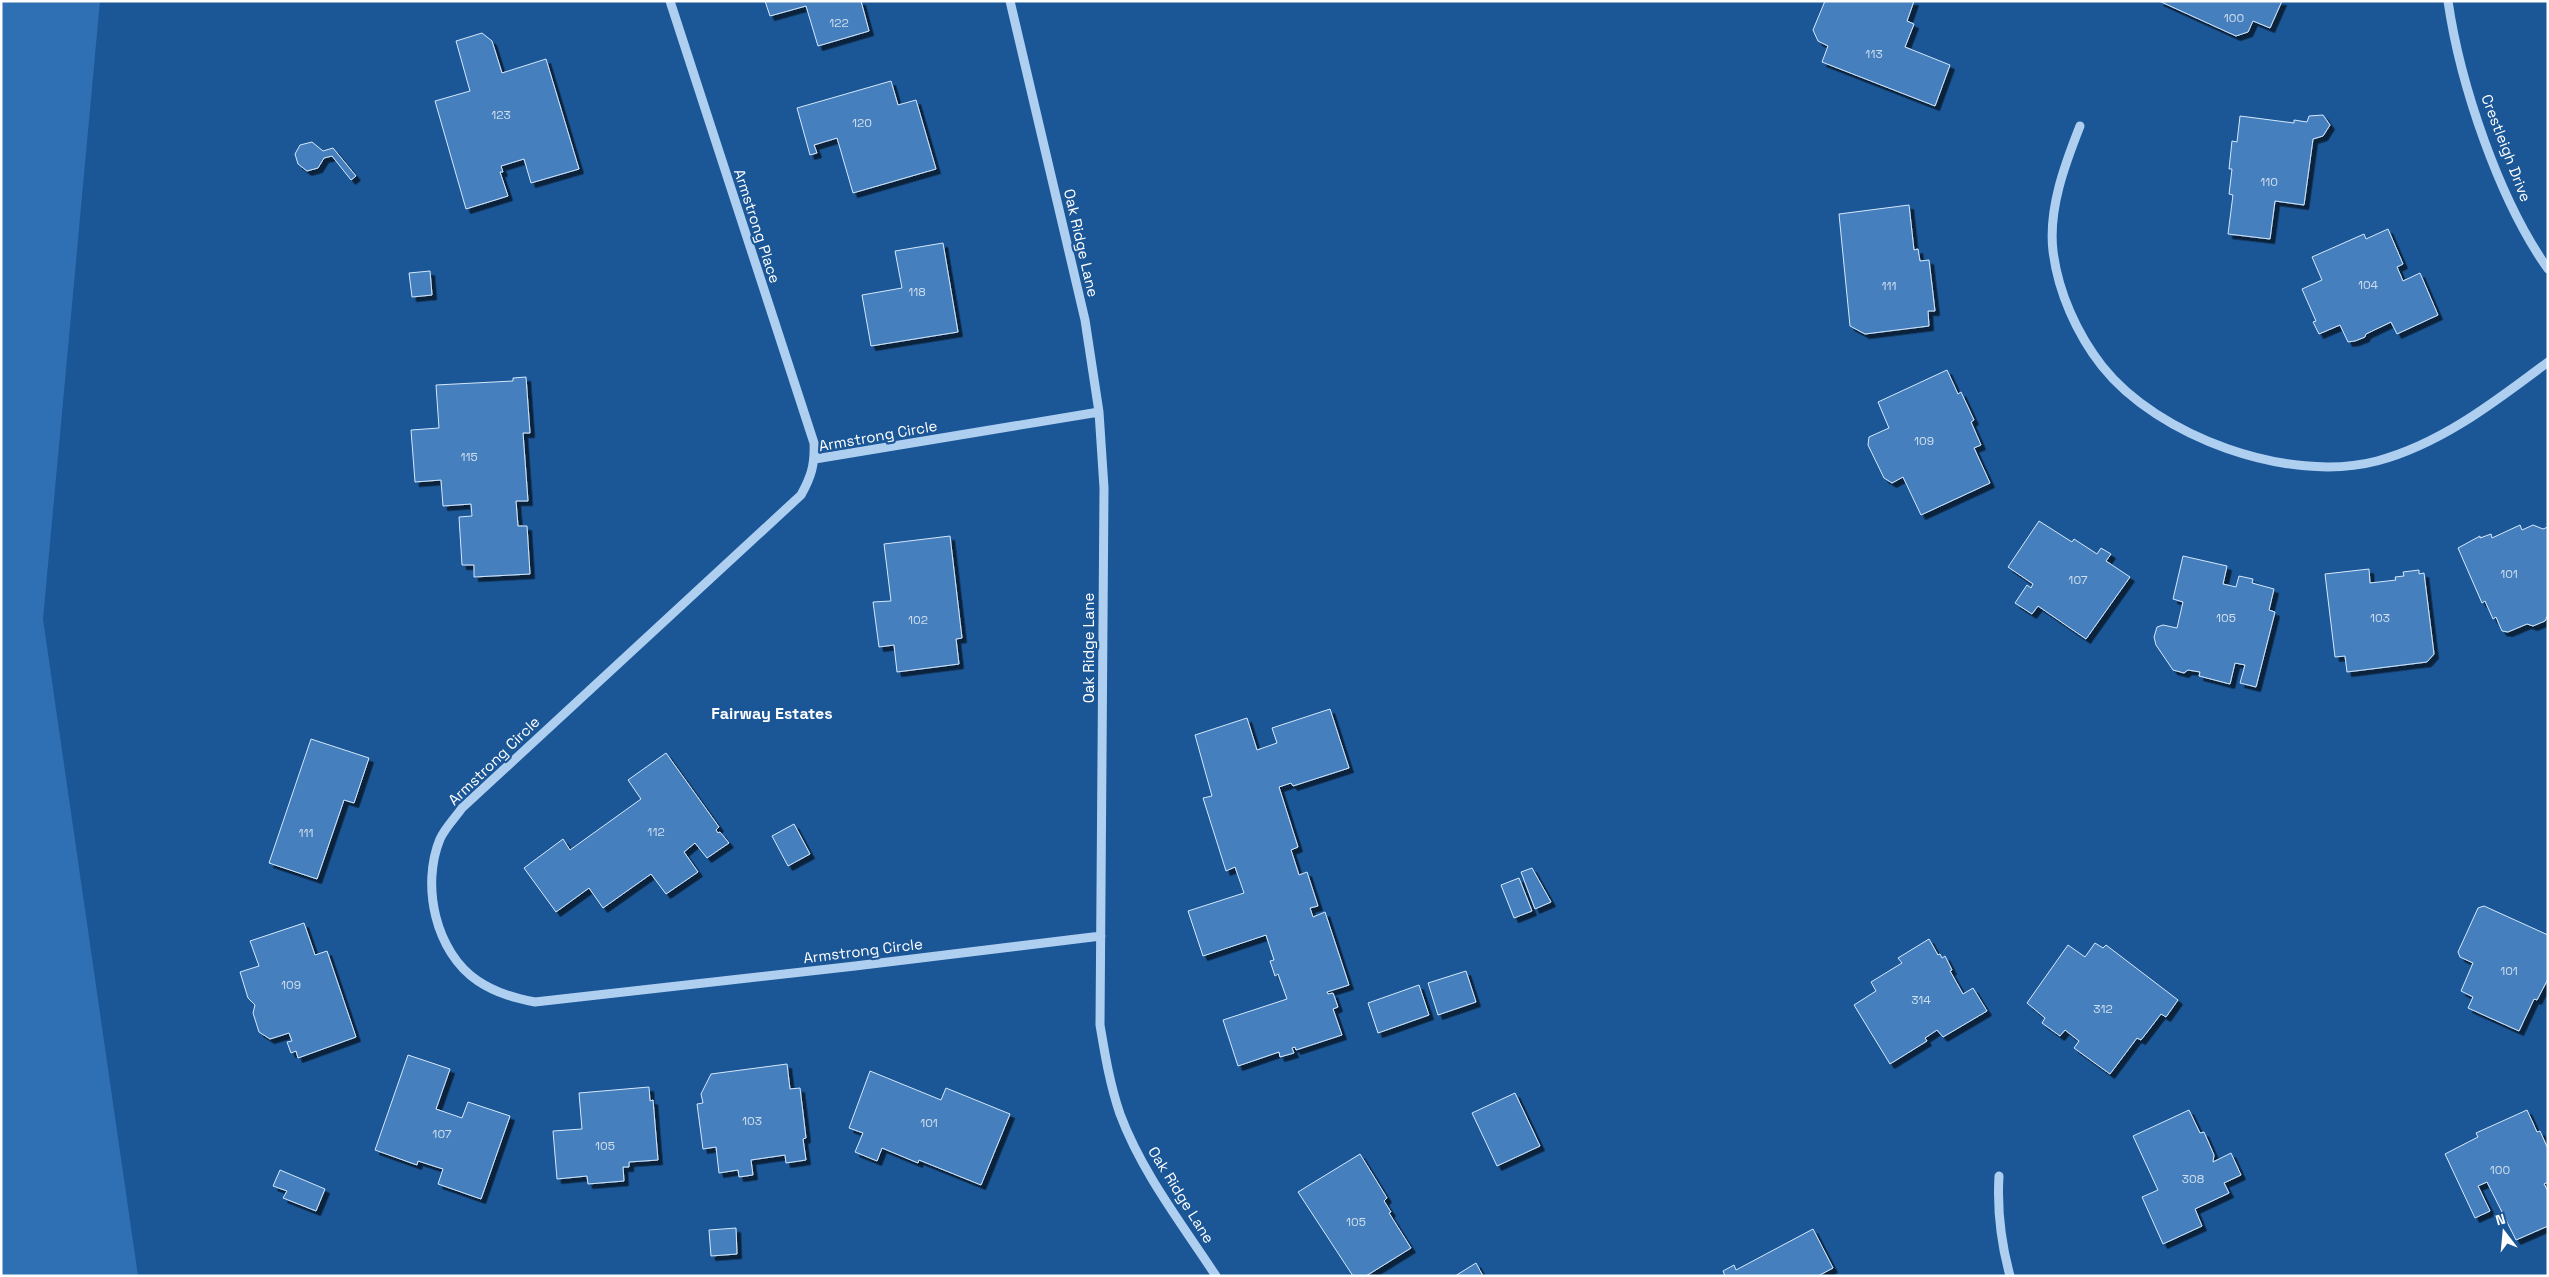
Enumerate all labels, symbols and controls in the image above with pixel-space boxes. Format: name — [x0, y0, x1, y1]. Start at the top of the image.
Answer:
house number: 100 — [2224, 10, 2244, 26]
house number: 122 — [829, 15, 849, 31]
house number: 113 — [1865, 46, 1883, 62]
street label: Crestleigh Drive — [2477, 91, 2536, 204]
house number: 123 — [491, 107, 511, 123]
house number: 120 — [852, 115, 872, 131]
street label: Armstrong Place — [730, 166, 785, 285]
house number: 110 — [2260, 174, 2278, 190]
street label: Oak Ridge Lane — [1060, 187, 1103, 299]
house number: 104 — [2358, 277, 2379, 293]
house number: 111 — [1881, 278, 1897, 294]
house number: 118 — [908, 284, 926, 300]
street label: Armstrong Circle — [817, 416, 939, 455]
house number: 109 — [1914, 433, 1934, 449]
house number: 115 — [460, 449, 478, 465]
house number: 101 — [2500, 566, 2518, 582]
house number: 107 — [2068, 572, 2088, 588]
street label: Oak Ridge Lane — [1079, 593, 1098, 703]
house number: 105 — [2216, 610, 2236, 626]
house number: 103 — [2370, 610, 2390, 626]
house number: 102 — [908, 612, 928, 628]
district label: Fairway Estates — [711, 703, 833, 724]
street label: Armstrong Circle — [444, 712, 544, 809]
house number: 112 — [647, 824, 665, 840]
house number: 111 — [298, 825, 314, 841]
street label: Armstrong Circle — [802, 934, 924, 967]
house number: 101 — [2500, 963, 2518, 979]
house number: 109 — [281, 977, 301, 993]
house number: 314 — [1911, 992, 1931, 1008]
house number: 312 — [2093, 1001, 2113, 1017]
house number: 103 — [742, 1113, 762, 1129]
house number: 101 — [920, 1115, 938, 1131]
house number: 107 — [432, 1126, 452, 1142]
house number: 105 — [595, 1138, 615, 1154]
street label: Oak Ridge Lane — [1144, 1143, 1219, 1247]
house number: 100 — [2490, 1162, 2510, 1178]
house number: 308 — [2182, 1171, 2204, 1187]
north arrow — [2479, 1207, 2529, 1257]
text: N — [2493, 1210, 2507, 1229]
house number: 105 — [1346, 1214, 1366, 1230]

